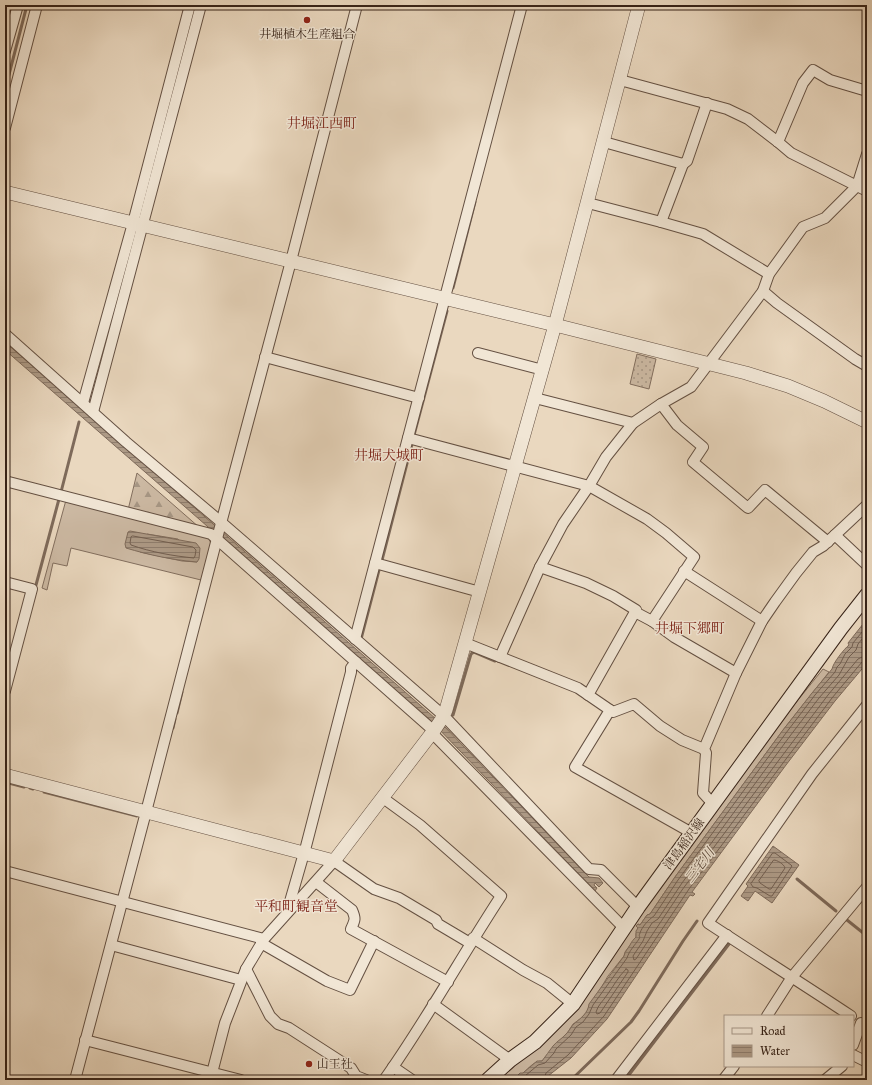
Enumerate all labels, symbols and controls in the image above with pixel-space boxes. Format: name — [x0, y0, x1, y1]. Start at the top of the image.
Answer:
marker: 井堀植木生産組合 — [302, 15, 312, 25]
place label: 井堀植木生産組合 — [259, 27, 355, 41]
district label: 井堀江西町 — [287, 115, 357, 132]
district label: 井堀犬城町 — [354, 447, 424, 464]
district label: 井堀下郷町 — [655, 620, 725, 637]
street label: 津島稲沢線 — [661, 816, 707, 872]
water label: 三宅川 — [682, 844, 719, 886]
district label: 平和町観音堂 — [254, 898, 338, 915]
legend — [724, 1015, 854, 1067]
text: Road — [760, 1024, 786, 1038]
text: Water — [760, 1044, 790, 1058]
place label: 山王社 — [317, 1057, 353, 1071]
marker: 山王社 — [304, 1059, 314, 1069]

